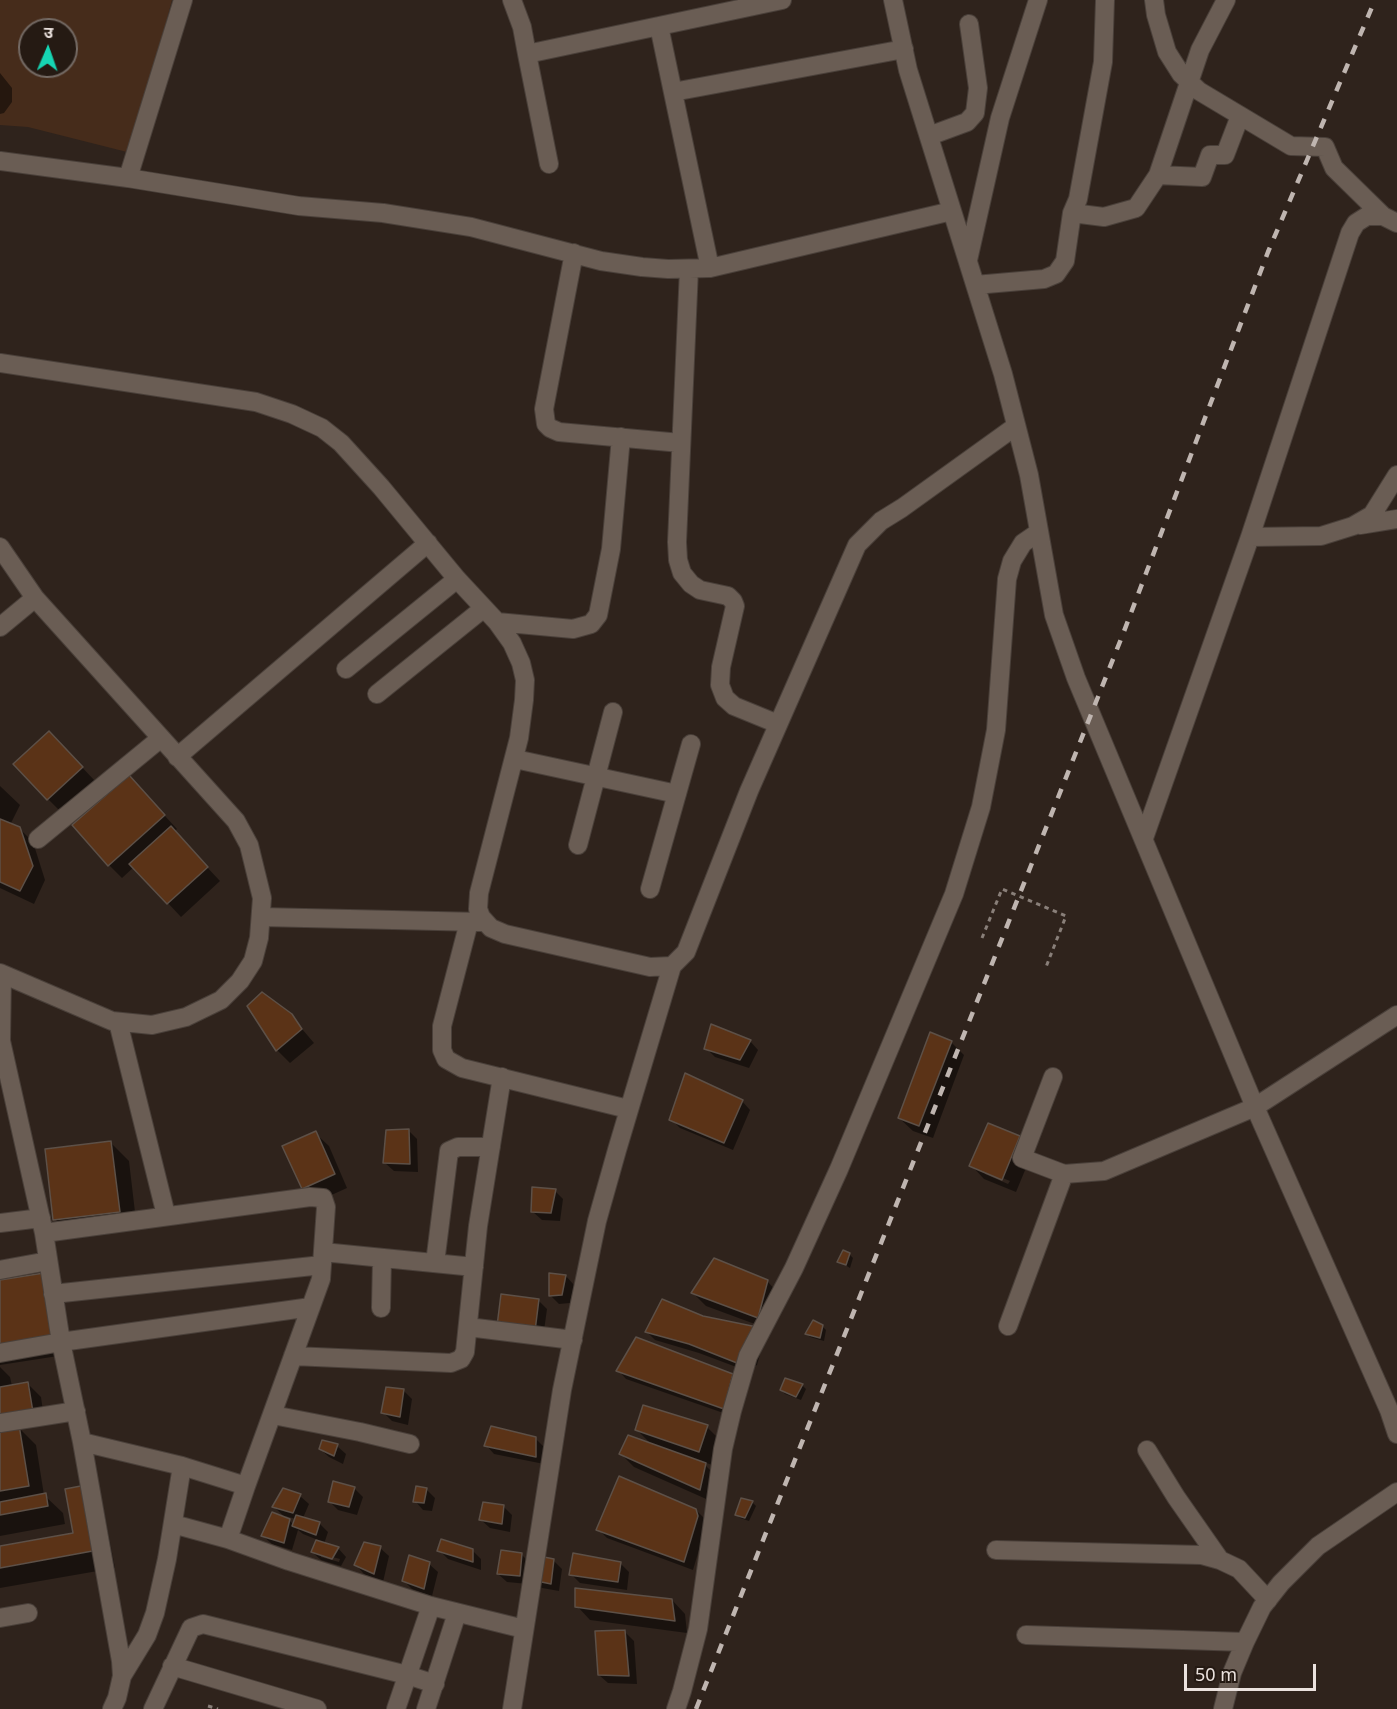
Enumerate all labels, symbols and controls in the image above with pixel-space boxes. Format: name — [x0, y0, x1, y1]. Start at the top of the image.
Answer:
north arrow — [18, 18, 78, 78]
text: उ — [43, 21, 54, 43]
scale bar — [1187, 1652, 1319, 1690]
text: 50 m — [1195, 1662, 1237, 1686]

